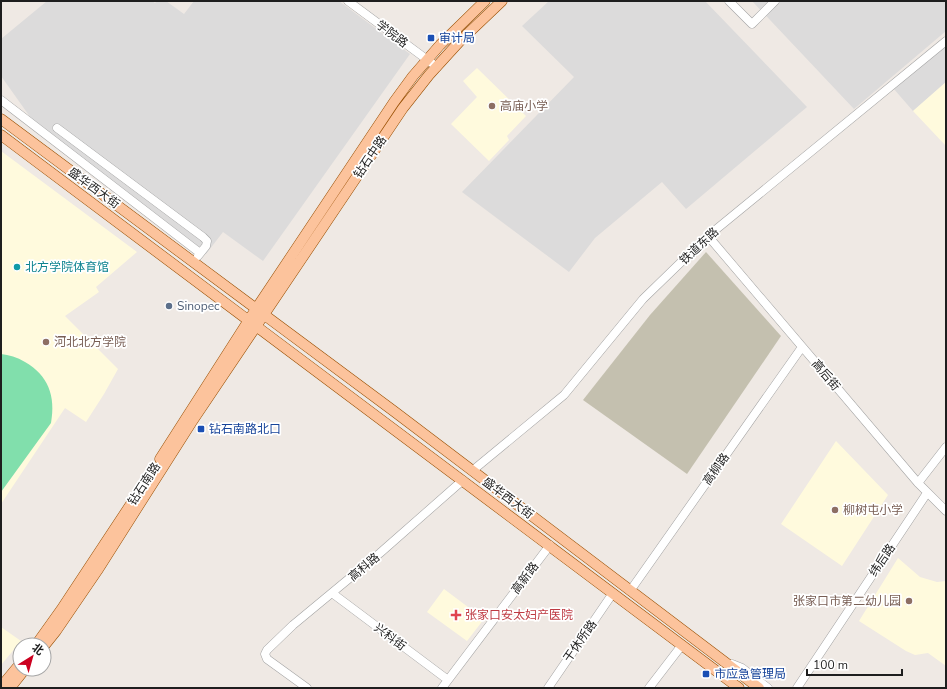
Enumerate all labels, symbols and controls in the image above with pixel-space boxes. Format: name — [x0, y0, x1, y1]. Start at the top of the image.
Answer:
street label: 学院路 — [373, 17, 411, 51]
place label: 审计局 — [439, 30, 475, 46]
marker: 审计局 — [426, 33, 436, 43]
place label: 高庙小学 — [500, 98, 548, 114]
marker: 高庙小学 — [487, 101, 497, 111]
street label: 钻石中路 — [350, 133, 390, 181]
street label: 盛华西大街 — [65, 164, 123, 212]
street label: 铁道东路 — [676, 224, 722, 268]
place label: 北方学院体育馆 — [25, 259, 109, 275]
marker: 北方学院体育馆 — [12, 262, 22, 272]
place label: Sinopec — [177, 298, 220, 314]
marker: Sinopec — [164, 301, 174, 311]
place label: 河北北方学院 — [54, 334, 126, 350]
marker: 河北北方学院 — [41, 337, 51, 347]
street label: 高后街 — [808, 356, 844, 394]
place label: 钻石南路北口 — [209, 421, 281, 437]
marker: 钻石南路北口 — [196, 424, 206, 434]
street label: 高柳路 — [699, 450, 733, 488]
street label: 钻石南路 — [124, 460, 164, 508]
street label: 盛华西大街 — [479, 474, 537, 522]
place label: 柳树屯小学 — [843, 502, 903, 518]
marker: 柳树屯小学 — [830, 505, 840, 515]
street label: 纬后路 — [865, 541, 899, 579]
street label: 高科路 — [345, 549, 383, 585]
street label: 高新路 — [508, 559, 542, 597]
place label: 张家口市第二幼儿园 — [793, 593, 901, 609]
marker: 张家口市第二幼儿园 — [904, 596, 914, 606]
place label: 张家口安太妇产医院 — [465, 607, 573, 623]
marker: 张家口安太妇产医院 — [450, 609, 462, 621]
street label: 干休所路 — [560, 617, 600, 665]
street label: 兴科街 — [371, 620, 409, 654]
north arrow — [12, 637, 52, 677]
text: 北 — [29, 640, 47, 659]
scale bar — [807, 651, 902, 677]
text: 100 m — [813, 657, 848, 673]
place label: 市应急管理局 — [714, 666, 786, 682]
marker: 市应急管理局 — [701, 669, 711, 679]

